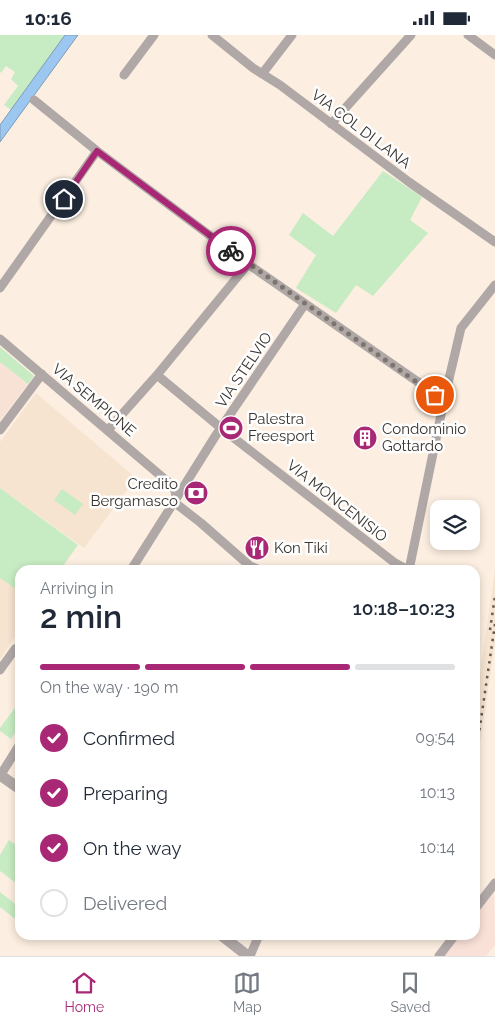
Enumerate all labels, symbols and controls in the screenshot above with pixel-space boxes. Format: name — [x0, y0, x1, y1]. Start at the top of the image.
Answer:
text: 10:16 — [25, 7, 72, 29]
street label: VIA COL DI LANA — [308, 86, 414, 172]
pin — [43, 178, 85, 220]
icon: home — [50, 185, 78, 213]
courier — [206, 226, 256, 276]
icon: bike — [217, 237, 245, 265]
street label: VIA STELVIO — [212, 329, 276, 411]
street label: VIA SEMPIONE — [48, 360, 140, 440]
pin — [414, 374, 456, 416]
icon: bag — [421, 381, 449, 409]
place label: Palestra Freesport — [248, 410, 315, 445]
sports icon: Palestra Freesport — [218, 415, 244, 441]
place label: Condominio Gottardo — [382, 420, 466, 455]
building icon: Condominio Gottardo — [352, 425, 378, 451]
street label: VIA MONCENISIO — [283, 456, 391, 546]
place label: Credito Bergamasco — [90, 475, 178, 510]
bank icon: Credito Bergamasco — [183, 480, 209, 506]
map controls — [430, 500, 480, 550]
button: layers — [430, 500, 480, 550]
restaurant icon: Kon Tiki — [244, 535, 270, 561]
place label: Kon Tiki — [274, 539, 328, 557]
text: Arriving in — [40, 579, 114, 598]
text: 10:18–10:23 — [353, 597, 455, 619]
text: 2 min — [40, 598, 122, 635]
text: On the way · 190 m — [40, 678, 179, 697]
icon: check — [40, 724, 68, 752]
text: Confirmed — [83, 727, 175, 749]
text: 09:54 — [415, 728, 455, 747]
icon: check — [40, 779, 68, 807]
text: Preparing — [83, 782, 168, 804]
text: 10:13 — [420, 783, 455, 802]
icon: check — [40, 834, 68, 862]
text: On the way — [83, 837, 182, 859]
text: 10:14 — [420, 838, 455, 857]
text: Delivered — [83, 892, 167, 914]
tab: Home — [64, 969, 104, 1015]
tab: Map — [233, 969, 262, 1015]
tab: Saved — [390, 969, 431, 1015]

